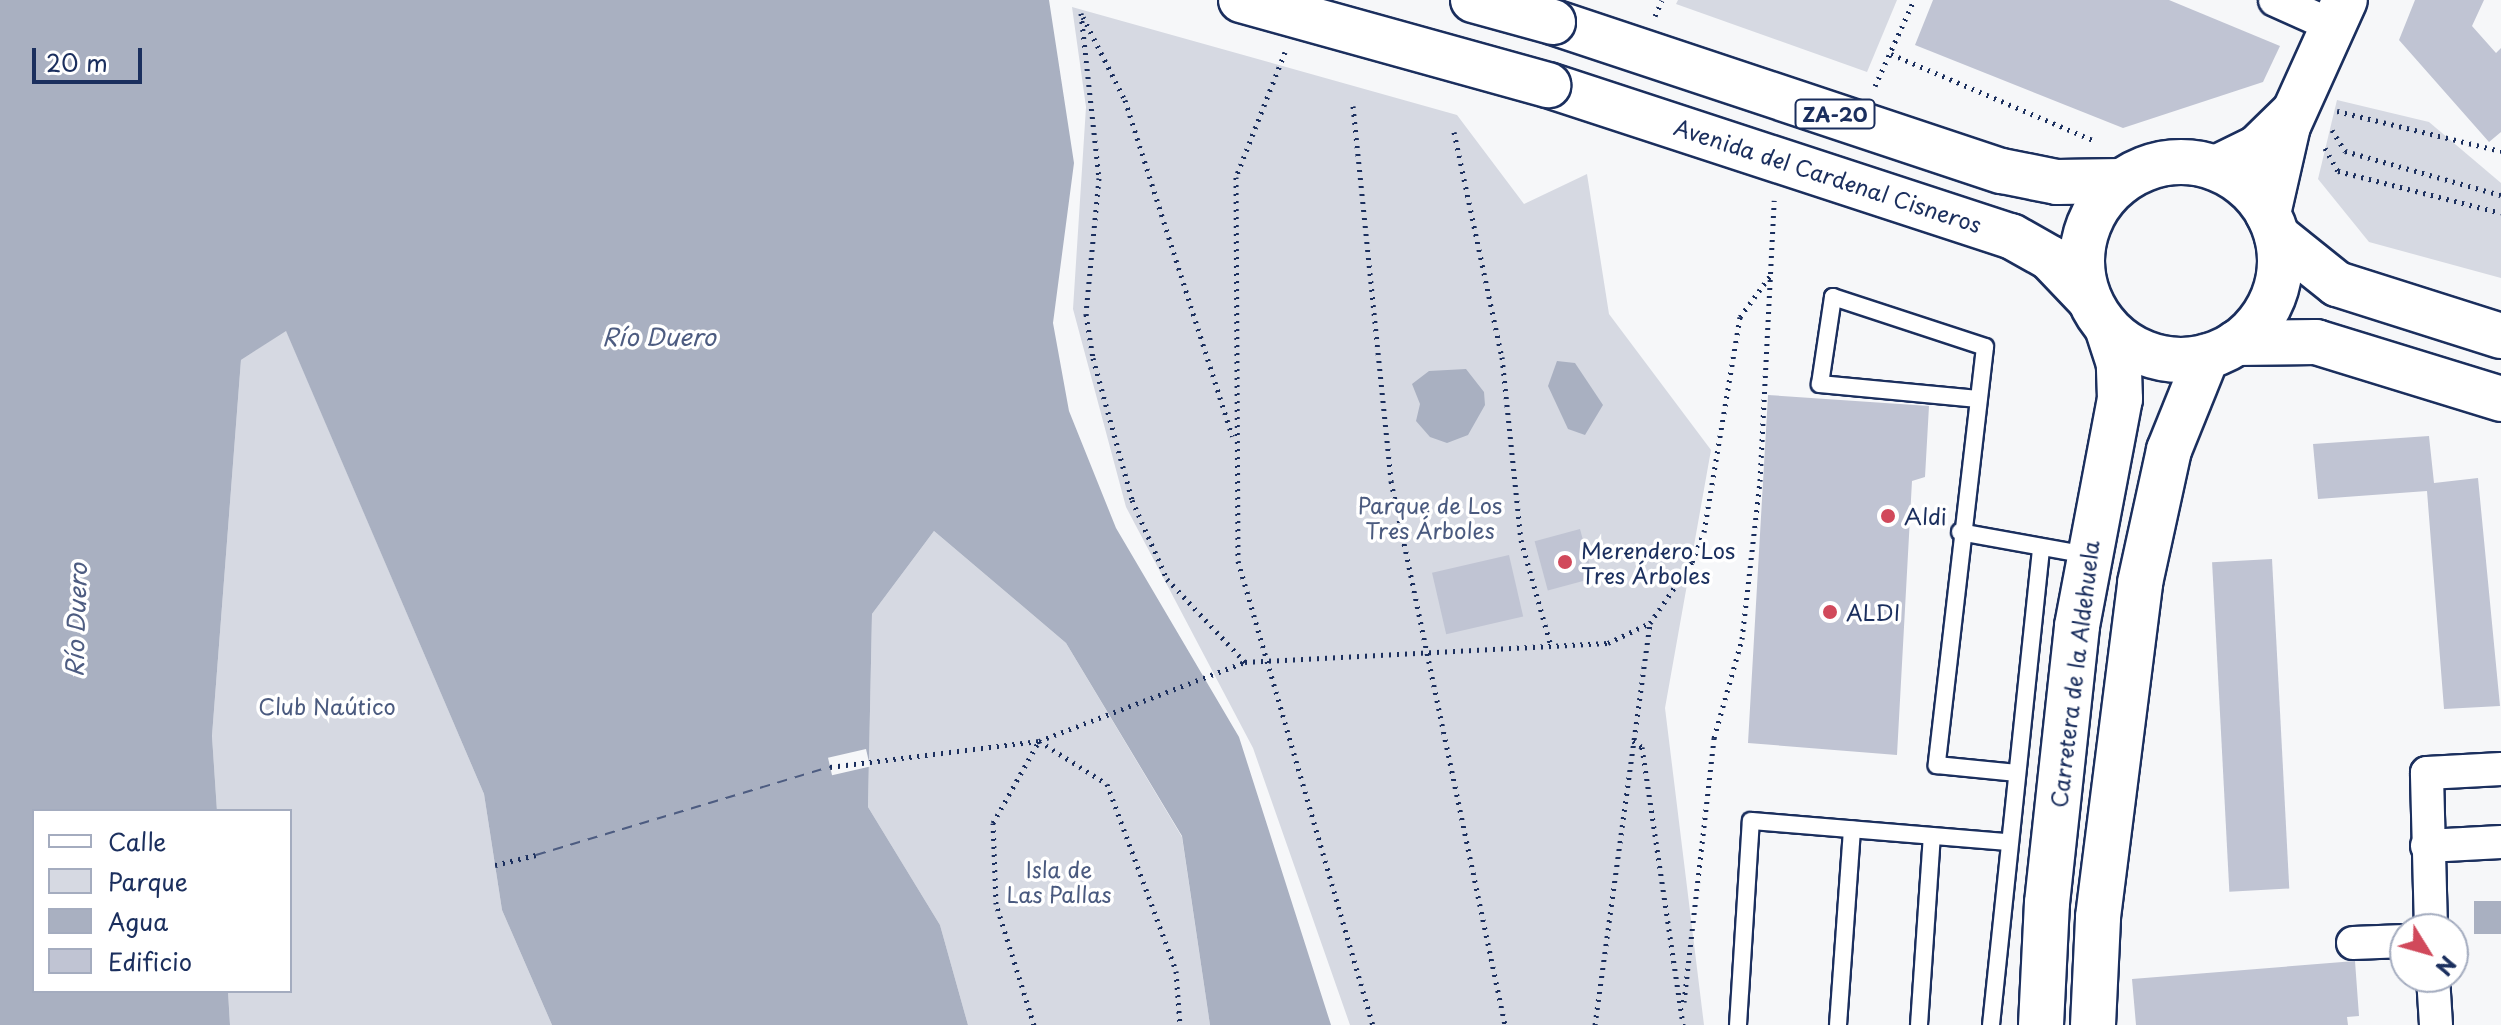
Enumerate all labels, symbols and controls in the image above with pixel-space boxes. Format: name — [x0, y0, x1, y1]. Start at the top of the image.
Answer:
scale bar — [36, 32, 146, 82]
text: 20 m — [46, 44, 108, 80]
road number: ZA-20 — [1793, 98, 1877, 130]
street label: Avenida del Cardenal Cisneros — [1671, 113, 1985, 237]
water label: Río Duero — [601, 323, 717, 351]
park label: Parque de Los Tres Árboles — [1357, 491, 1503, 542]
place label: Aldi — [1904, 503, 1947, 529]
marker: Aldi — [1879, 507, 1897, 525]
place label: Merendero Los Tres Árboles — [1581, 536, 1736, 588]
street label: Carretera de la Aldehuela — [2044, 538, 2104, 810]
marker: Merendero Los Tres Árboles — [1556, 553, 1574, 571]
water label: Río Duero — [60, 562, 92, 678]
place label: ALDI — [1846, 599, 1901, 625]
marker: ALDI — [1821, 603, 1839, 621]
park label: Club Naútico — [258, 693, 396, 719]
legend — [32, 809, 292, 993]
text: Calle — [108, 823, 166, 859]
park label: Isla de Las Pallas — [1006, 855, 1112, 906]
text: Parque — [108, 863, 188, 899]
text: Agua — [108, 903, 168, 939]
north arrow — [2389, 913, 2469, 993]
text: Edificio — [108, 943, 192, 979]
text: N — [2429, 950, 2465, 983]

